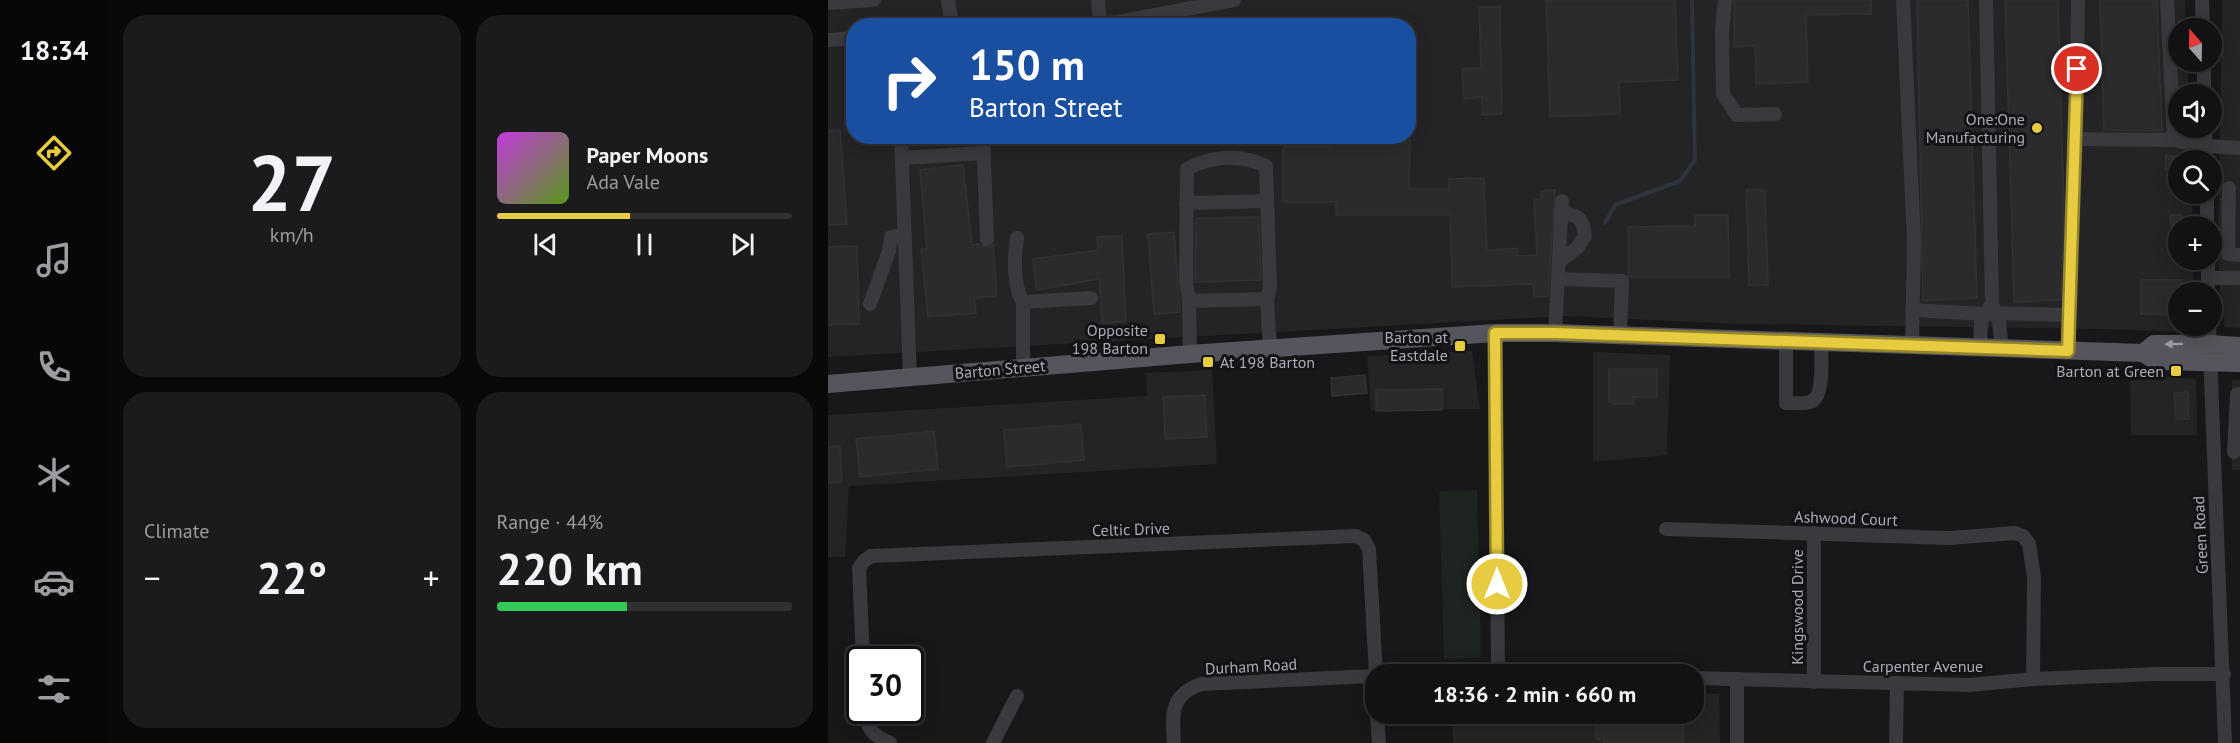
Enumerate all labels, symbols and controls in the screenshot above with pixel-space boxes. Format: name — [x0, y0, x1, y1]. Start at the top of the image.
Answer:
north arrow — [2168, 18, 2222, 72]
map controls — [2168, 18, 2222, 336]
text: 18:34 — [20, 33, 88, 67]
text: 150 m — [969, 37, 1085, 92]
icon: right — [870, 42, 948, 120]
pin — [2051, 43, 2102, 94]
icon: arrive — [2060, 52, 2093, 85]
button: sound — [2168, 84, 2222, 138]
text: Barton Street — [969, 90, 1122, 124]
place label: One:One Manufacturing — [1926, 109, 2025, 147]
marker: One:One Manufacturing — [2030, 121, 2044, 135]
icon: directions — [33, 132, 75, 174]
text: 27 — [248, 132, 336, 233]
text: Paper Moons — [587, 141, 708, 169]
button: search — [2168, 150, 2222, 204]
text: Ada Vale — [587, 169, 660, 195]
button: + — [2168, 216, 2222, 270]
text: km/h — [270, 222, 314, 248]
icon: previous — [529, 228, 562, 261]
icon: pause — [628, 228, 661, 261]
icon: next — [726, 228, 759, 261]
icon: music — [33, 239, 75, 281]
button: − — [2168, 282, 2222, 336]
place label: Opposite 198 Barton — [1072, 320, 1148, 358]
place label: Barton at Eastdale — [1385, 327, 1449, 365]
marker: Opposite 198 Barton — [1153, 332, 1167, 346]
marker: Barton at Eastdale — [1453, 339, 1467, 353]
one-way arrow — [2165, 339, 2184, 349]
icon: phone — [33, 346, 75, 388]
place label: At 198 Barton — [1220, 352, 1315, 372]
street label: Barton Street — [954, 355, 1047, 383]
marker: At 198 Barton — [1201, 355, 1215, 369]
place label: Barton at Green — [2056, 361, 2164, 381]
marker: Barton at Green — [2169, 364, 2183, 378]
icon: climate — [33, 454, 75, 496]
street label: Green Road — [2188, 495, 2212, 575]
street label: Ashwood Court — [1794, 506, 1899, 530]
text: Range · 44% — [497, 509, 603, 535]
text: Climate — [144, 518, 210, 544]
street label: Celtic Drive — [1092, 518, 1170, 540]
text: 220 km — [497, 539, 643, 597]
text: 22° — [256, 548, 327, 606]
street label: Kingswood Drive — [1787, 549, 1807, 665]
position arrow — [1465, 552, 1529, 616]
text: − — [144, 556, 161, 599]
text: + — [423, 556, 439, 599]
icon: car — [33, 561, 75, 603]
speed limit sign: 30 — [846, 646, 924, 724]
street label: Durham Road — [1204, 654, 1298, 678]
street label: Carpenter Avenue — [1863, 656, 1983, 676]
icon: filters — [33, 668, 75, 710]
text: 18:36 · 2 min · 660 m — [1433, 680, 1636, 708]

